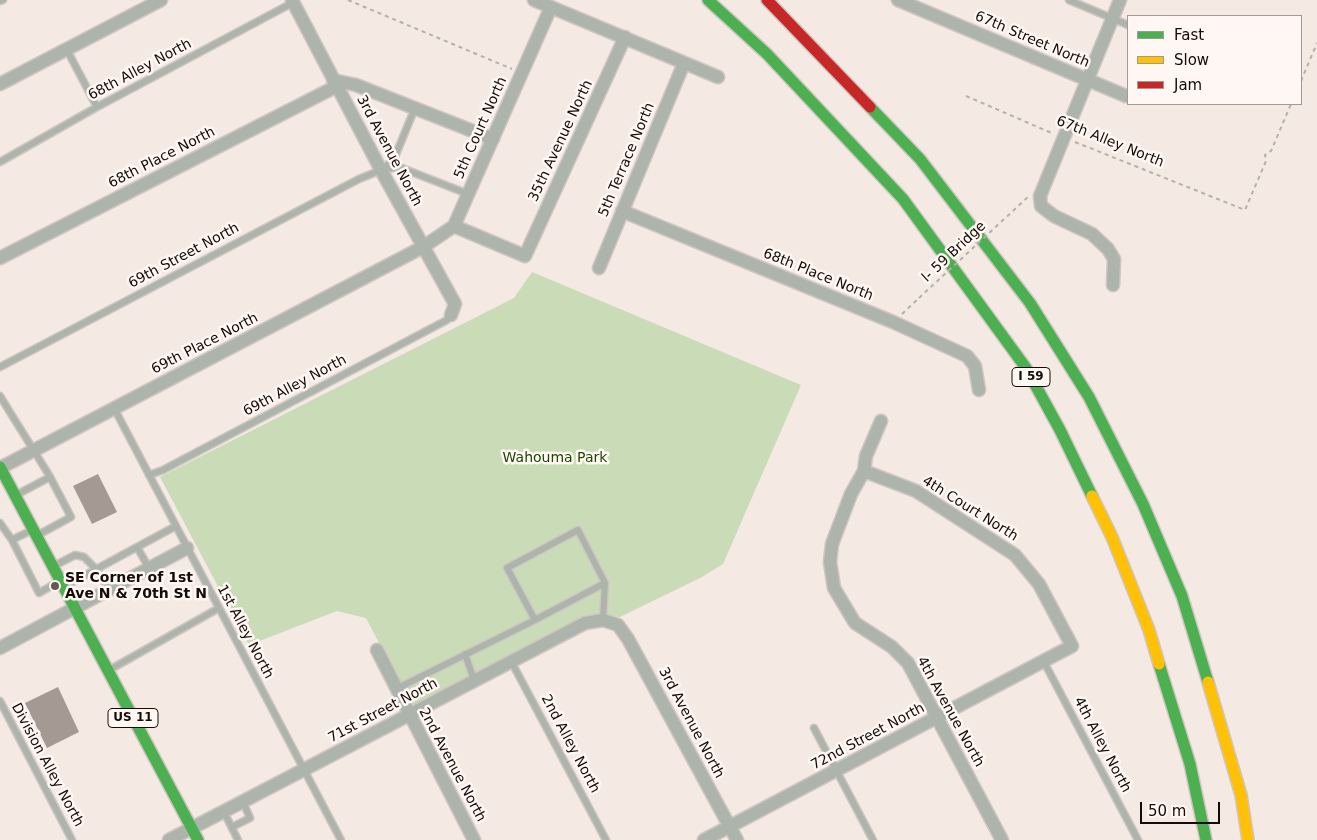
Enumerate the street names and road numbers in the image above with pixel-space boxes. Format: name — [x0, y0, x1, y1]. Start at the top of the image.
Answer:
street label: 67th Street North — [972, 8, 1092, 72]
street label: 68th Alley North — [86, 36, 194, 104]
street label: 5th Court North — [451, 74, 511, 182]
street label: 35th Avenue North — [525, 78, 597, 204]
street label: 3rd Avenue North — [353, 93, 425, 209]
street label: 5th Terrace North — [595, 100, 659, 220]
street label: 67th Alley North — [1054, 113, 1166, 171]
street label: 68th Place North — [106, 124, 218, 192]
street label: I- 59 Bridge — [918, 218, 990, 286]
street label: 69th Street North — [126, 220, 242, 292]
street label: 68th Place North — [760, 245, 876, 305]
street label: 69th Place North — [149, 310, 261, 378]
street label: 69th Alley North — [241, 352, 349, 420]
road number: I 59 — [1012, 368, 1050, 387]
street label: 4th Court North — [919, 473, 1021, 545]
street label: 1st Alley North — [213, 582, 277, 682]
street label: 4th Avenue North — [913, 654, 987, 770]
street label: 3rd Avenue North — [655, 665, 727, 781]
street label: 71st Street North — [326, 675, 440, 747]
street label: 2nd Alley North — [537, 692, 603, 796]
street label: 4th Alley North — [1070, 694, 1134, 796]
street label: Division Alley North — [7, 700, 87, 830]
street label: 72nd Street North — [808, 700, 928, 774]
street label: 2nd Avenue North — [415, 705, 489, 825]
road number: US 11 — [108, 708, 158, 728]

